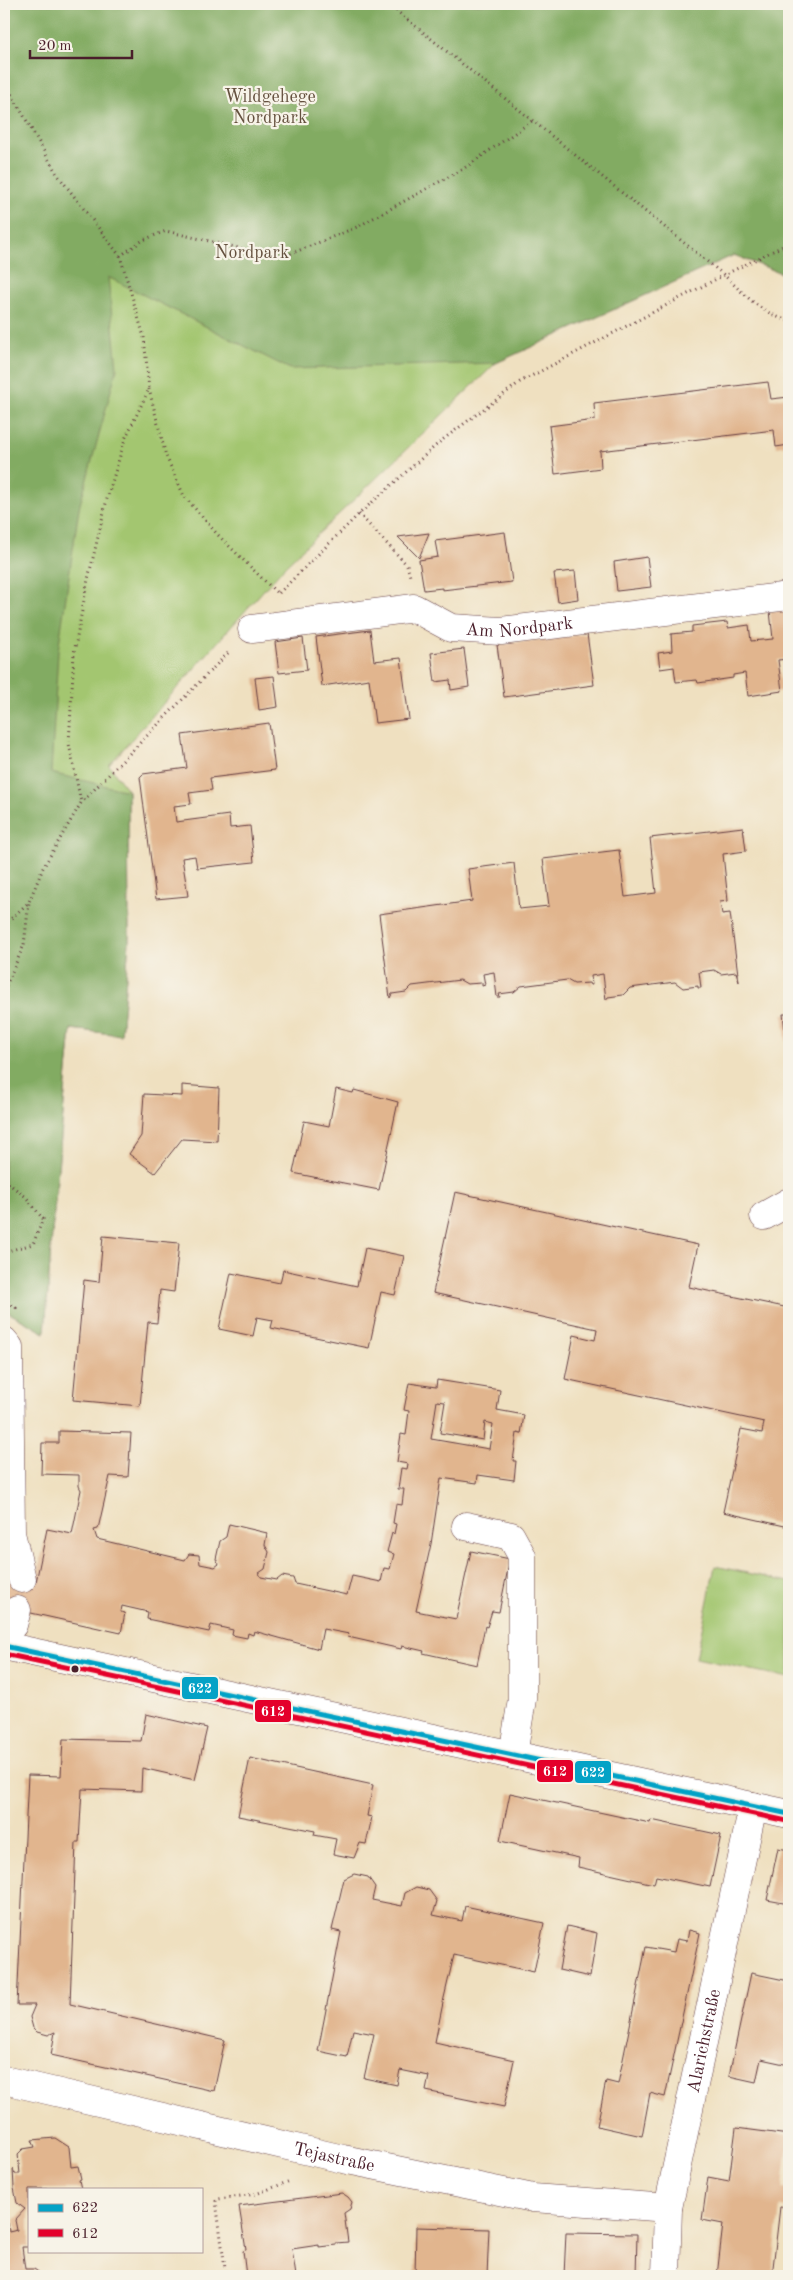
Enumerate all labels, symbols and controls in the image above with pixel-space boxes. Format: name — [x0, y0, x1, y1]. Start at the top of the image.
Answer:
scale bar — [30, 28, 132, 60]
text: 20 m — [38, 39, 72, 54]
park label: Wildgehege Nordpark — [224, 88, 316, 127]
park label: Nordpark — [215, 244, 289, 262]
street label: Am Nordpark — [465, 614, 574, 641]
unlabelled marker — [70, 1664, 80, 1674]
line badge: 622 — [181, 1676, 219, 1700]
text: 622 — [188, 1682, 212, 1696]
line badge: 612 — [254, 1699, 292, 1723]
text: 612 — [261, 1705, 285, 1719]
line badge: 612 — [536, 1759, 574, 1783]
line badge: 622 — [574, 1760, 612, 1784]
text: 612 — [543, 1765, 567, 1779]
text: 622 — [581, 1766, 605, 1780]
street label: Alarichstraße — [685, 1987, 724, 2094]
street label: Tejastraße — [292, 2140, 376, 2175]
legend — [28, 2188, 202, 2252]
text: 622 — [72, 2201, 98, 2216]
text: 612 — [72, 2227, 98, 2242]

